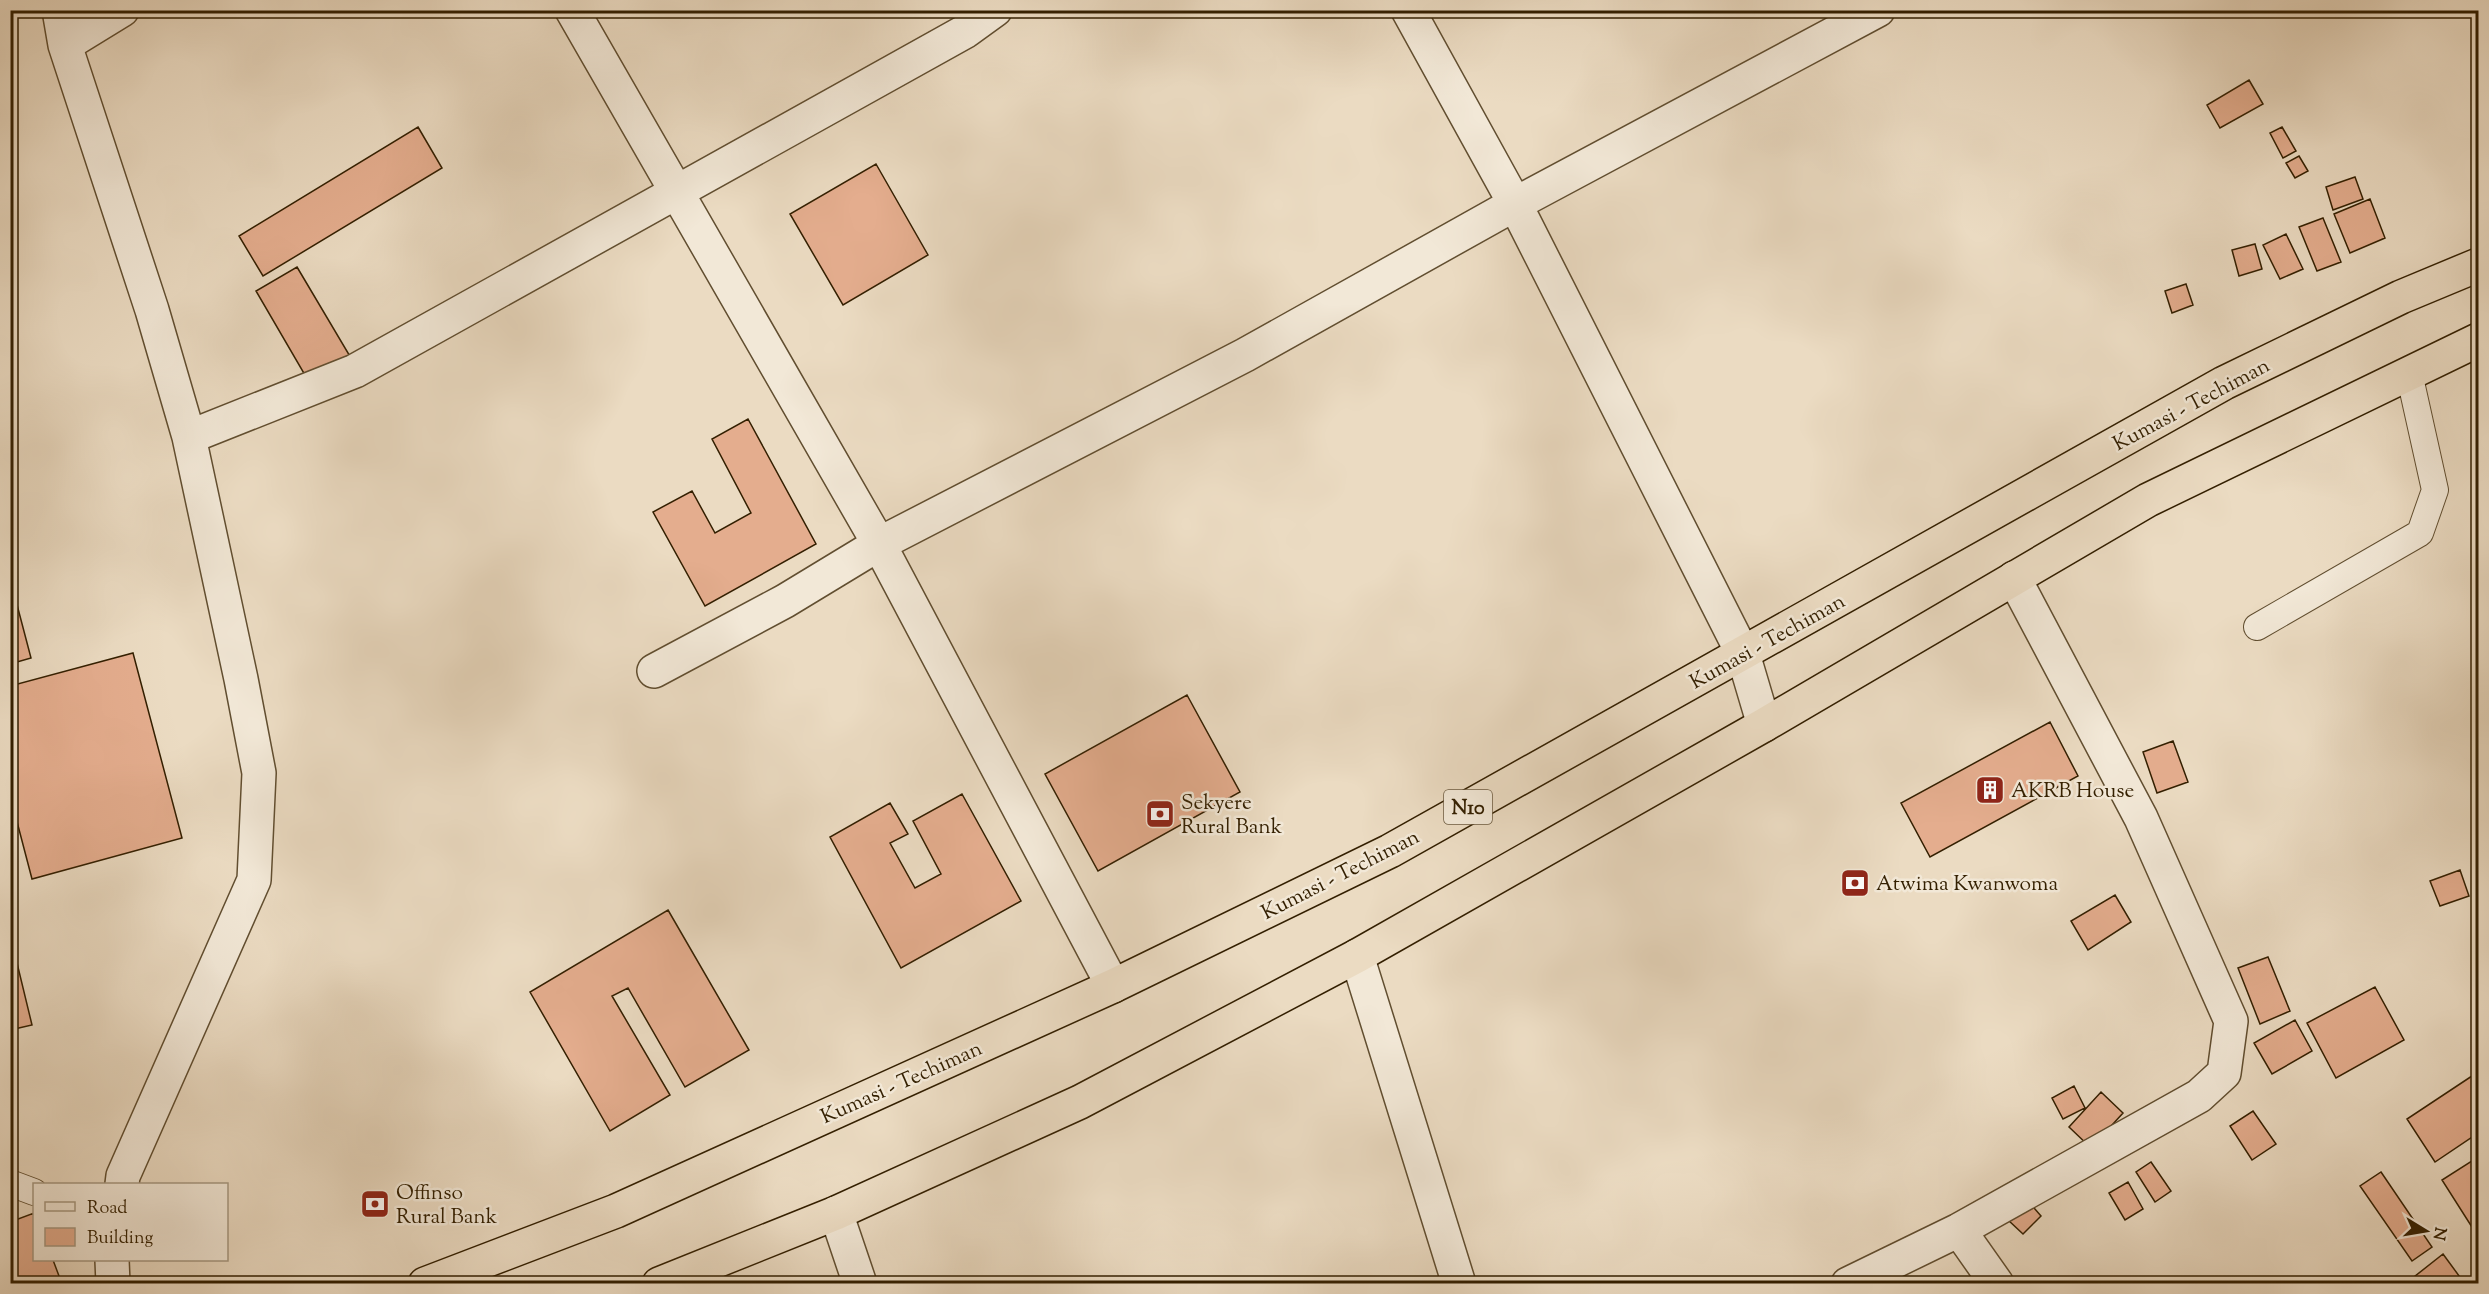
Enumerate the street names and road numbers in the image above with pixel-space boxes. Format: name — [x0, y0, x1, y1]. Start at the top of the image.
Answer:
street label: Kumasi - Techiman — [2108, 352, 2276, 460]
street label: Kumasi - Techiman — [1685, 588, 1851, 698]
road number: N10 — [1444, 790, 1492, 824]
street label: Kumasi - Techiman — [1257, 823, 1425, 929]
street label: Kumasi - Techiman — [816, 1035, 987, 1133]

